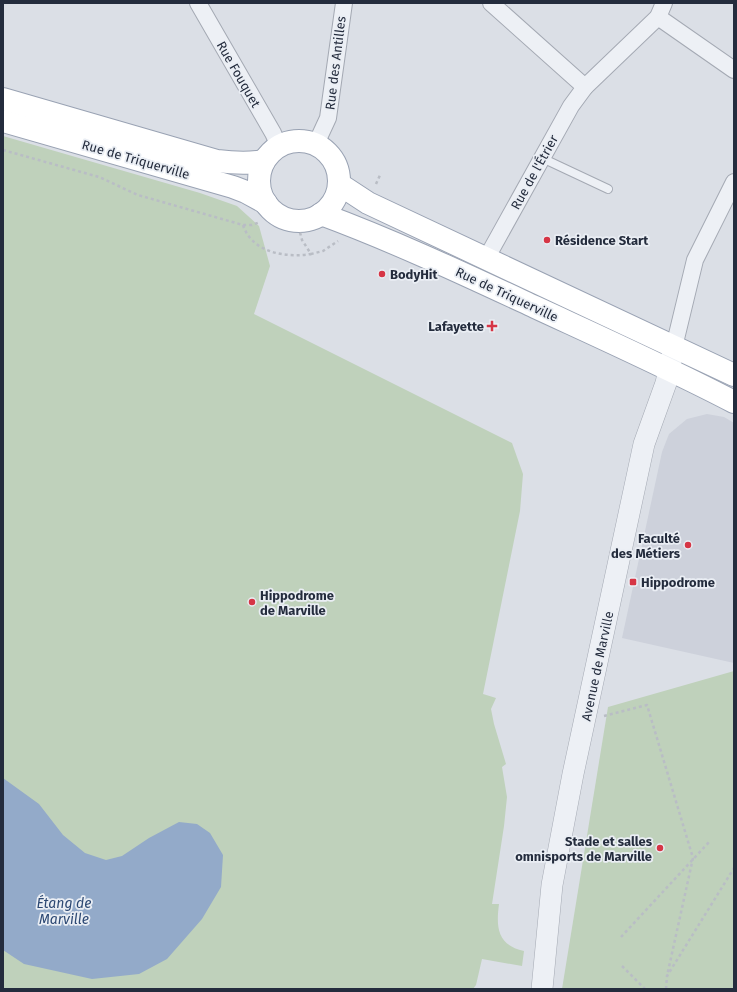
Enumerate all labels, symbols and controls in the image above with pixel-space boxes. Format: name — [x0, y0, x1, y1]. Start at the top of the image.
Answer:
street label: Rue des Antilles — [322, 15, 349, 111]
street label: Rue Fouquet — [214, 38, 264, 110]
street label: Rue de l'Étrier — [508, 132, 561, 212]
street label: Rue de Triquerville — [80, 137, 191, 182]
place label: Résidence Start — [555, 233, 649, 248]
marker: Résidence Start — [542, 235, 552, 245]
street label: Rue de Triquerville — [453, 264, 560, 325]
place label: BodyHit — [390, 267, 438, 282]
marker: BodyHit — [377, 269, 387, 279]
place label: Lafayette — [428, 319, 484, 334]
marker: Lafayette — [487, 321, 497, 331]
place label: Faculté des Métiers — [611, 531, 681, 561]
marker: Faculté des Métiers — [683, 540, 693, 550]
place label: Hippodrome — [641, 575, 715, 590]
marker: Hippodrome — [628, 577, 638, 587]
place label: Hippodrome de Marville — [260, 588, 334, 618]
marker: Hippodrome de Marville — [247, 597, 257, 607]
street label: Avenue de Marville — [579, 610, 616, 722]
place label: Stade et salles omnisports de Marville — [515, 834, 653, 864]
marker: Stade et salles omnisports de Marville — [655, 843, 665, 853]
water label: Étang de Marville — [36, 894, 92, 928]

